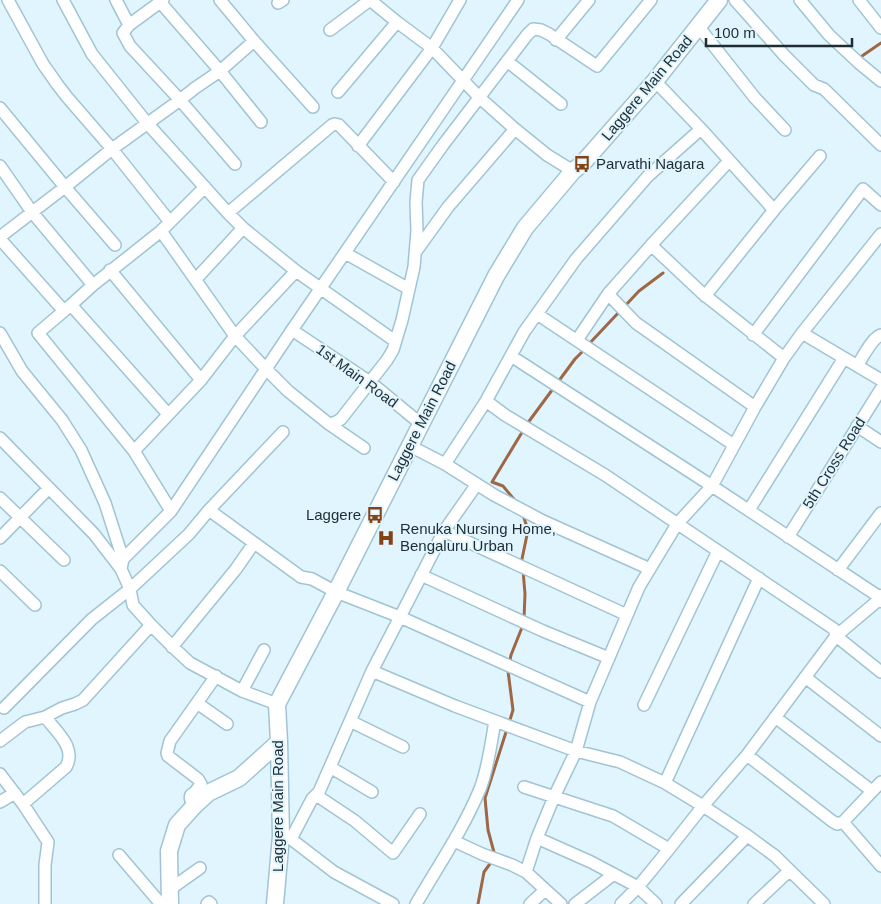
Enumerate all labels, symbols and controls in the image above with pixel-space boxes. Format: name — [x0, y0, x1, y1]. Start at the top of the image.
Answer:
scale bar — [706, 15, 852, 47]
text: 100 m — [714, 24, 756, 41]
street label: Laggere Main Road — [598, 32, 695, 144]
bus stop icon: Parvathi Nagara — [572, 154, 592, 174]
place label: Parvathi Nagara — [596, 155, 705, 172]
street label: 1st Main Road — [313, 340, 401, 411]
street label: Laggere Main Road — [384, 358, 459, 483]
street label: 5th Cross Road — [799, 414, 868, 511]
bus stop icon: Laggere — [365, 505, 385, 525]
place label: Laggere — [306, 506, 361, 523]
place label: Renuka Nursing Home, Bengaluru Urban — [400, 520, 556, 554]
hospital icon: Renuka Nursing Home, Bengaluru Urban — [376, 528, 396, 548]
street label: Laggere Main Road — [269, 740, 286, 872]

